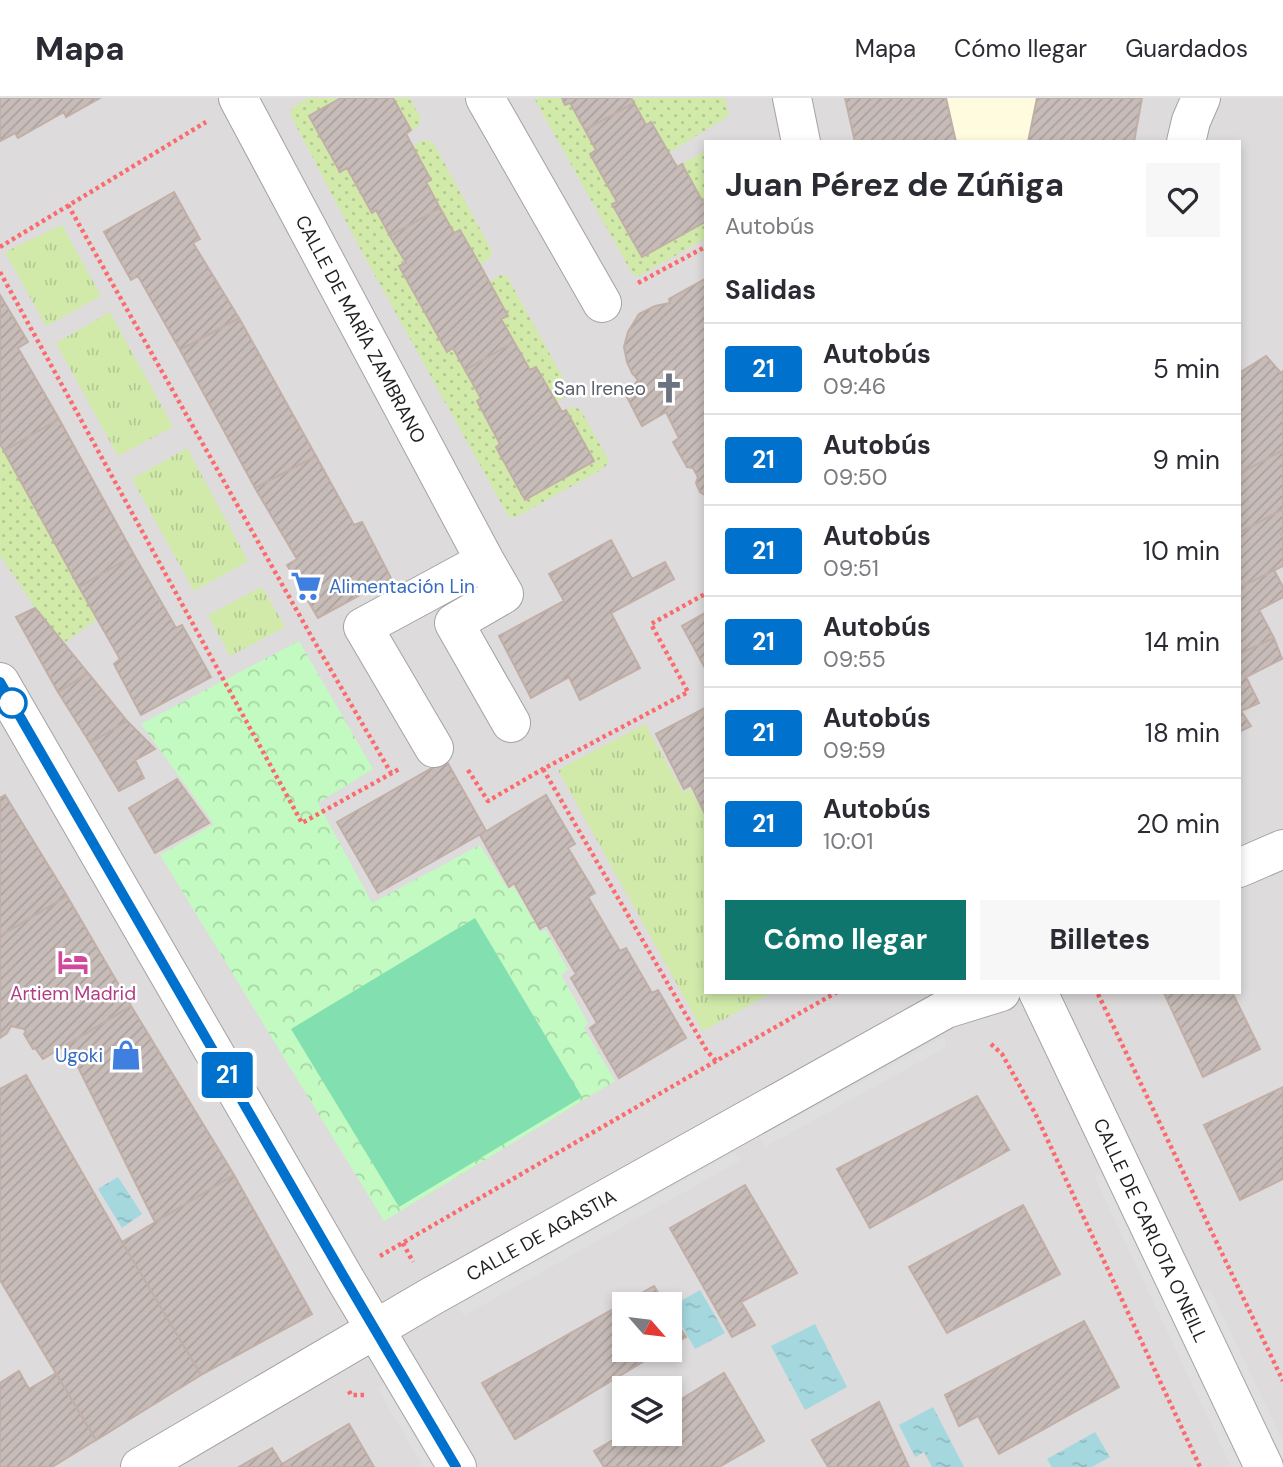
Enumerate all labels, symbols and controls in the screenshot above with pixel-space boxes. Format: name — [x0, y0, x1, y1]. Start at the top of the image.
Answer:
text: Mapa — [35, 27, 125, 70]
text: Mapa — [855, 33, 916, 64]
text: Cómo llegar — [954, 33, 1087, 64]
text: Guardados — [1125, 33, 1248, 64]
text: Juan Pérez de Zúñiga — [725, 163, 1064, 206]
button: heart — [1146, 163, 1220, 237]
street label: CALLE DE MARÍA ZAMBRANO — [290, 211, 431, 448]
text: Autobús — [725, 211, 815, 241]
text: Salidas — [725, 273, 816, 307]
text: Autobús — [823, 337, 931, 371]
text: 5 min — [1153, 352, 1220, 386]
text: 21 — [752, 353, 775, 384]
church icon: San Ireneo — [652, 371, 686, 405]
text: 09:46 — [823, 371, 886, 401]
place label: San Ireneo — [554, 376, 646, 401]
text: Autobús — [823, 428, 931, 462]
text: 9 min — [1152, 443, 1220, 477]
text: 21 — [752, 444, 775, 475]
text: 09:50 — [823, 462, 888, 492]
text: Autobús — [823, 519, 931, 553]
text: 10 min — [1143, 534, 1220, 568]
text: 21 — [752, 535, 775, 566]
text: 09:51 — [823, 553, 879, 583]
supermarket icon: Alimentación Lin — [289, 569, 323, 603]
place label: Alimentación Lin — [329, 574, 475, 599]
text: Autobús — [823, 610, 931, 644]
text: 14 min — [1145, 625, 1220, 659]
text: 21 — [752, 626, 775, 657]
text: 09:55 — [823, 644, 886, 674]
unlabelled marker — [0, 688, 27, 718]
text: Autobús — [823, 701, 931, 735]
text: 18 min — [1145, 716, 1220, 750]
text: 21 — [752, 717, 775, 748]
text: 09:59 — [823, 735, 886, 765]
text: Autobús — [823, 792, 931, 826]
text: 20 min — [1136, 807, 1220, 841]
text: 21 — [752, 808, 775, 839]
text: 10:01 — [823, 826, 873, 856]
button: Cómo llegar — [725, 900, 966, 980]
button: Billetes — [980, 900, 1220, 980]
hotel icon: Artiem Madrid — [56, 945, 90, 979]
place label: Artiem Madrid — [10, 981, 136, 1006]
shop icon: Ugoki — [109, 1038, 143, 1072]
place label: Ugoki — [55, 1043, 103, 1068]
line badge: 21 — [196, 1052, 258, 1098]
text: 21 — [216, 1059, 238, 1090]
street label: CALLE DE CARLOTA O’NEILL — [1088, 1114, 1214, 1346]
street label: CALLE DE AGASTIA — [462, 1184, 621, 1287]
north arrow — [612, 1292, 682, 1362]
map controls — [612, 1292, 682, 1446]
button: layers — [612, 1376, 682, 1446]

